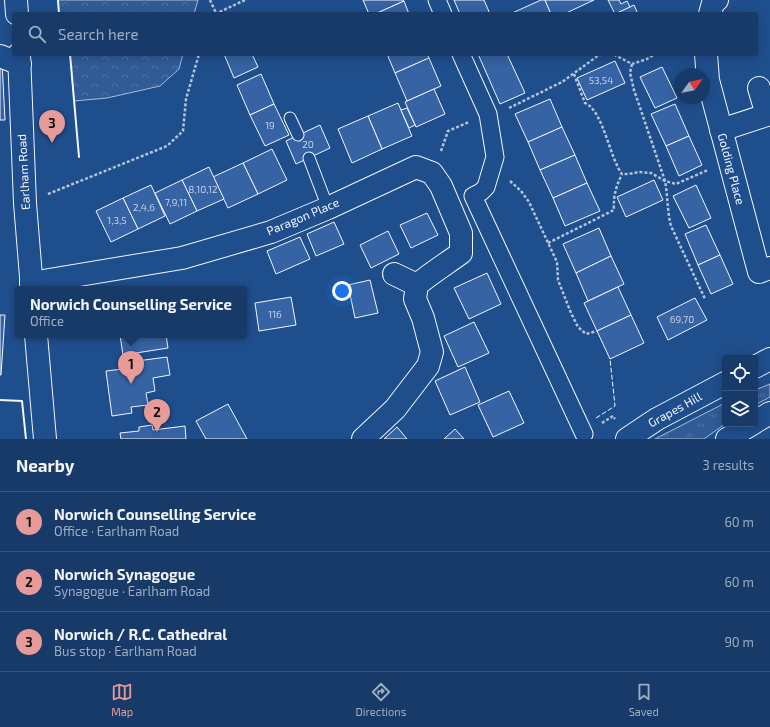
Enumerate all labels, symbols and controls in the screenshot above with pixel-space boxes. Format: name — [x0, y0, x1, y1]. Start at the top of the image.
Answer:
search box — [12, 12, 758, 56]
icon: search — [26, 23, 48, 45]
text: Search here — [58, 25, 139, 43]
north arrow — [674, 68, 710, 104]
house number: 53,54 — [589, 74, 613, 86]
pin: 3 — [39, 110, 65, 143]
house number: 19 — [265, 119, 275, 131]
street label: Golding Place — [716, 131, 748, 206]
street label: Earlham Road — [14, 134, 32, 210]
house number: 20 — [302, 138, 314, 150]
house number: 8,10,12 — [188, 183, 218, 195]
street label: Paragon Place — [264, 194, 341, 238]
house number: 7,9,11 — [165, 196, 187, 208]
house number: 2,4,6 — [133, 201, 155, 213]
house number: 1,3,5 — [107, 214, 127, 226]
your location — [332, 281, 352, 301]
popup — [15, 286, 247, 338]
text: Norwich Counselling Service — [30, 295, 232, 313]
house number: 116 — [268, 308, 282, 320]
text: Office — [30, 313, 64, 329]
house number: 69,70 — [670, 313, 694, 325]
pin: 1 — [118, 351, 144, 384]
map controls — [722, 355, 758, 427]
button: locate — [722, 355, 758, 391]
street label: Grapes Hill — [645, 388, 704, 430]
button: layers — [722, 391, 758, 427]
pin: 2 — [144, 399, 170, 432]
text: Nearby — [16, 455, 74, 475]
text: 3 results — [703, 457, 754, 473]
text: Norwich Counselling Service — [54, 505, 256, 523]
text: 1 — [26, 514, 32, 530]
text: 60 m — [724, 514, 754, 530]
text: Office · Earlham Road — [54, 523, 179, 539]
text: Norwich Synagogue — [54, 565, 195, 583]
text: 2 — [25, 574, 33, 590]
text: 60 m — [724, 574, 754, 590]
text: Synagogue · Earlham Road — [54, 583, 210, 599]
text: Norwich / R.C. Cathedral — [54, 625, 227, 643]
text: 3 — [25, 634, 33, 650]
text: 90 m — [724, 634, 754, 650]
text: Bus stop · Earlham Road — [54, 643, 197, 659]
tab: Map — [111, 681, 133, 718]
tab: Directions — [356, 681, 406, 718]
tab: Saved — [629, 681, 659, 718]

